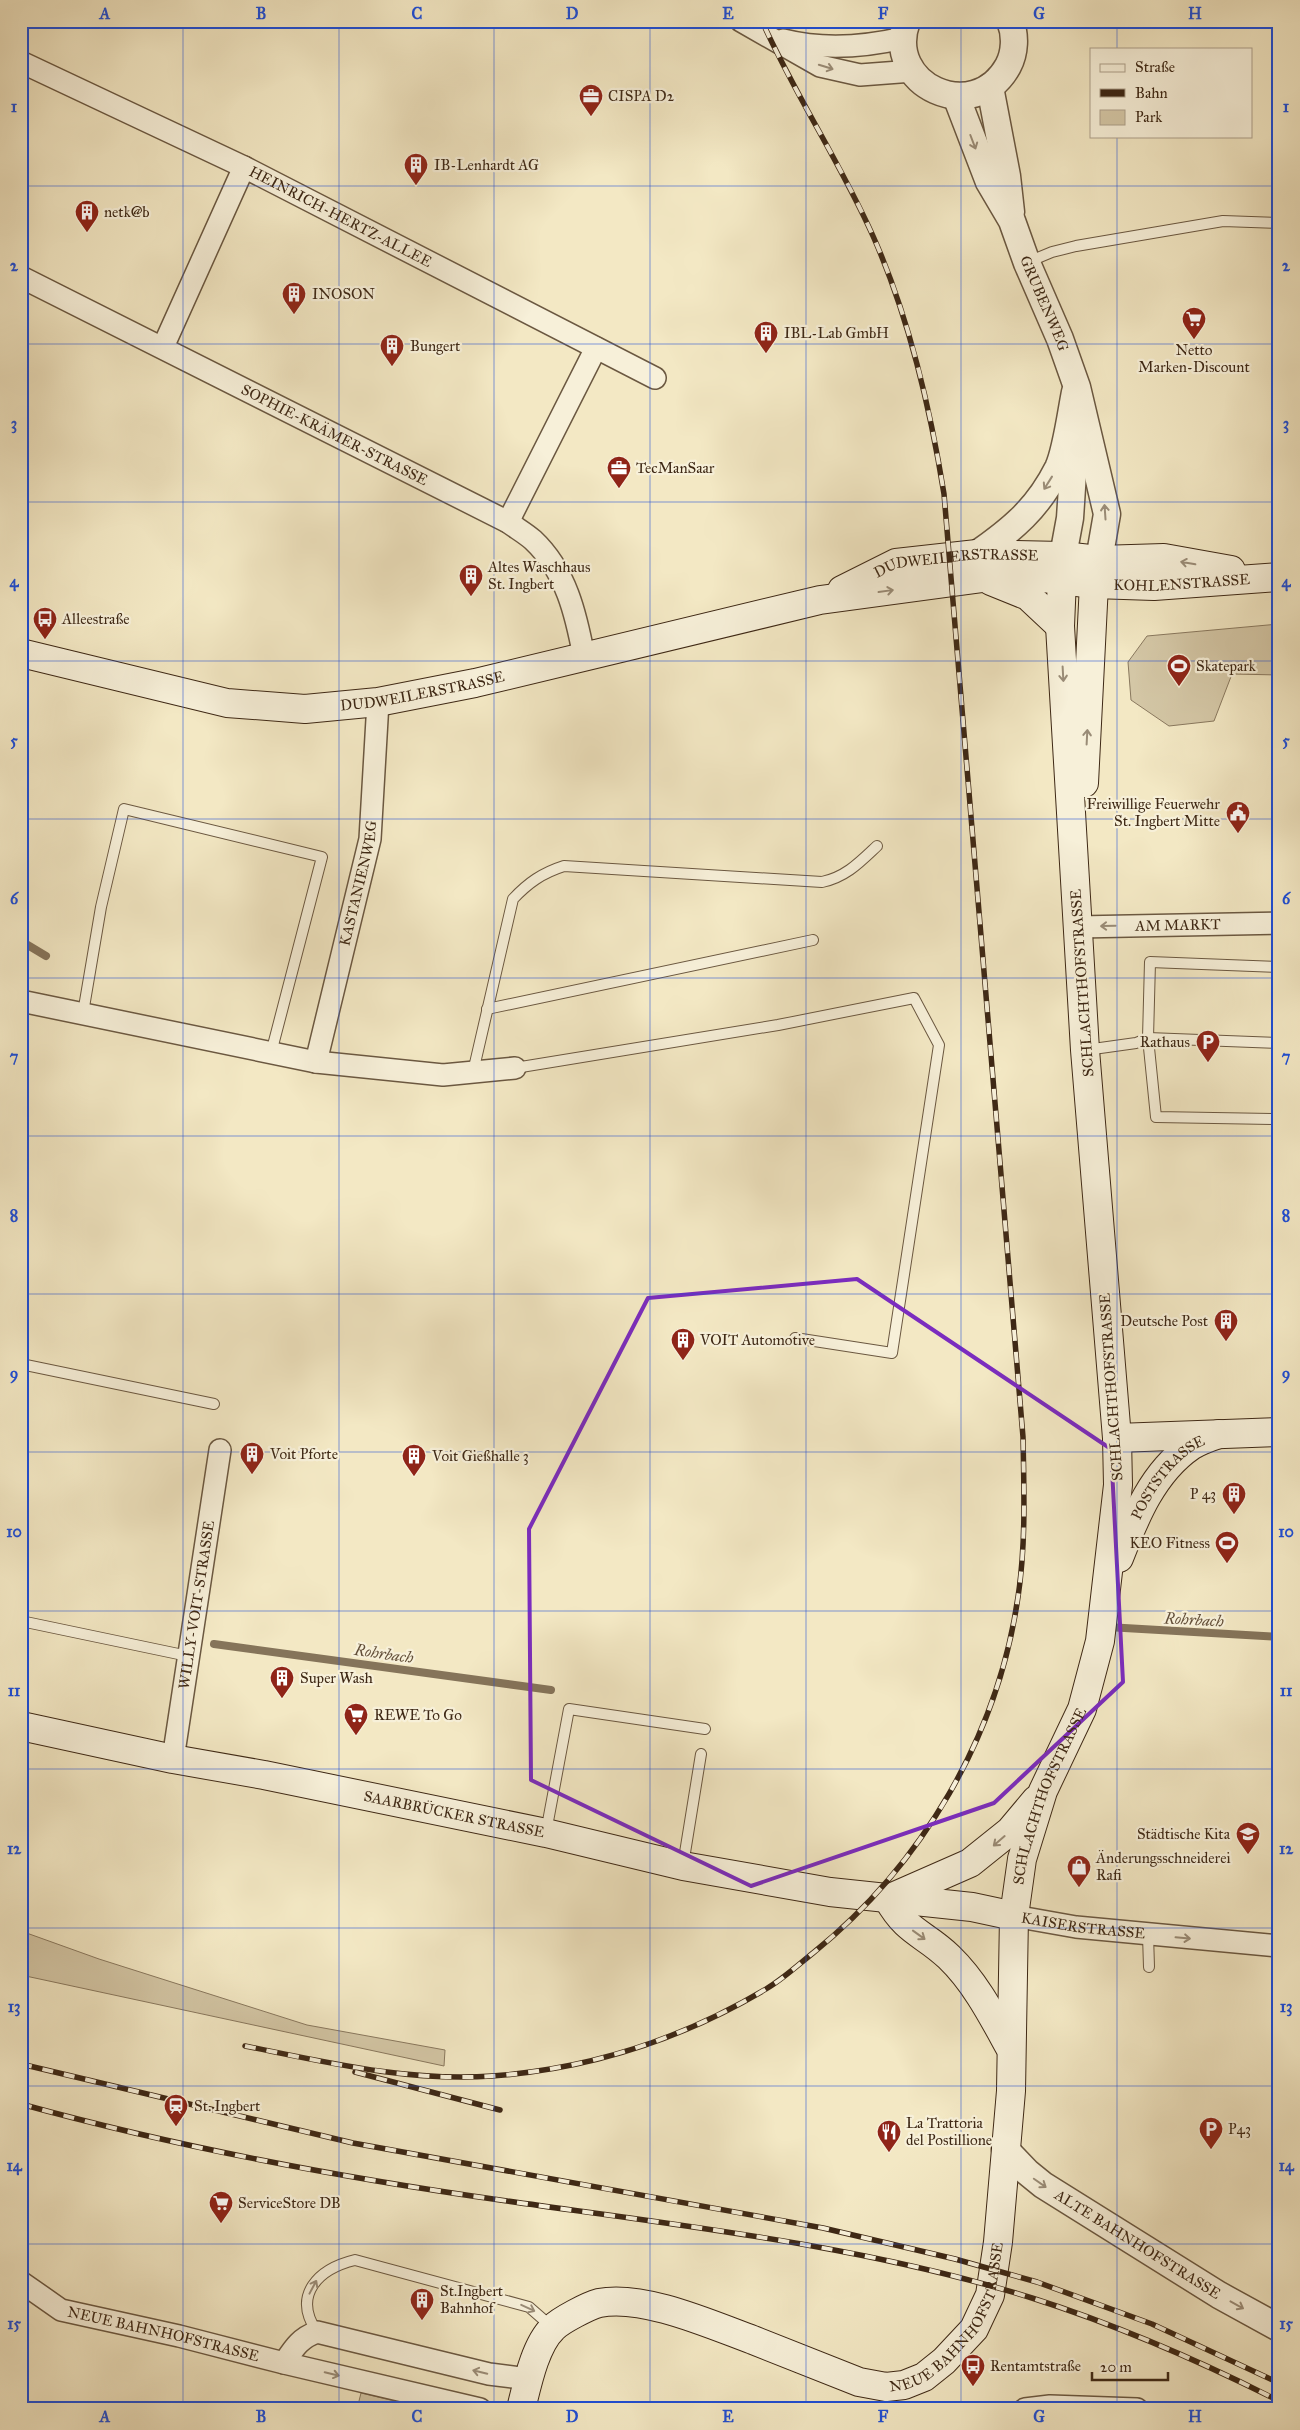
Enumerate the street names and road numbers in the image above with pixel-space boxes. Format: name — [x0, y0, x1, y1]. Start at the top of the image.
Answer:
street label: HEINRICH-HERTZ-ALLEE — [246, 162, 435, 271]
street label: GRUBENWEG — [1016, 253, 1073, 354]
street label: SOPHIE-KRÄMER-STRASSE — [238, 380, 431, 489]
street label: DUDWEILERSTRASSE — [871, 545, 1039, 582]
street label: KOHLENSTRASSE — [1113, 570, 1251, 595]
street label: DUDWEILERSTRASSE — [339, 667, 506, 715]
street label: KASTANIENWEG — [335, 820, 380, 948]
street label: SCHLACHTHOFSTRASSE — [1066, 888, 1098, 1077]
street label: AM MARKT — [1134, 915, 1221, 935]
street label: SCHLACHTHOFSTRASSE — [1095, 1292, 1127, 1481]
street label: POSTSTRASSE — [1127, 1431, 1208, 1522]
street label: WILLY-VOIT-STRASSE — [175, 1519, 218, 1690]
street label: SCHLACHTHOFSTRASSE — [1009, 1705, 1090, 1886]
street label: SAARBRÜCKER STRASSE — [362, 1787, 546, 1842]
street label: KAISERSTRASSE — [1020, 1908, 1146, 1942]
street label: ALTE BAHNHOFSTRASSE — [1050, 2185, 1224, 2303]
street label: NEUE BAHNHOFSTRASSE — [888, 2241, 1007, 2396]
street label: NEUE BAHNHOFSTRASSE — [66, 2303, 261, 2365]

